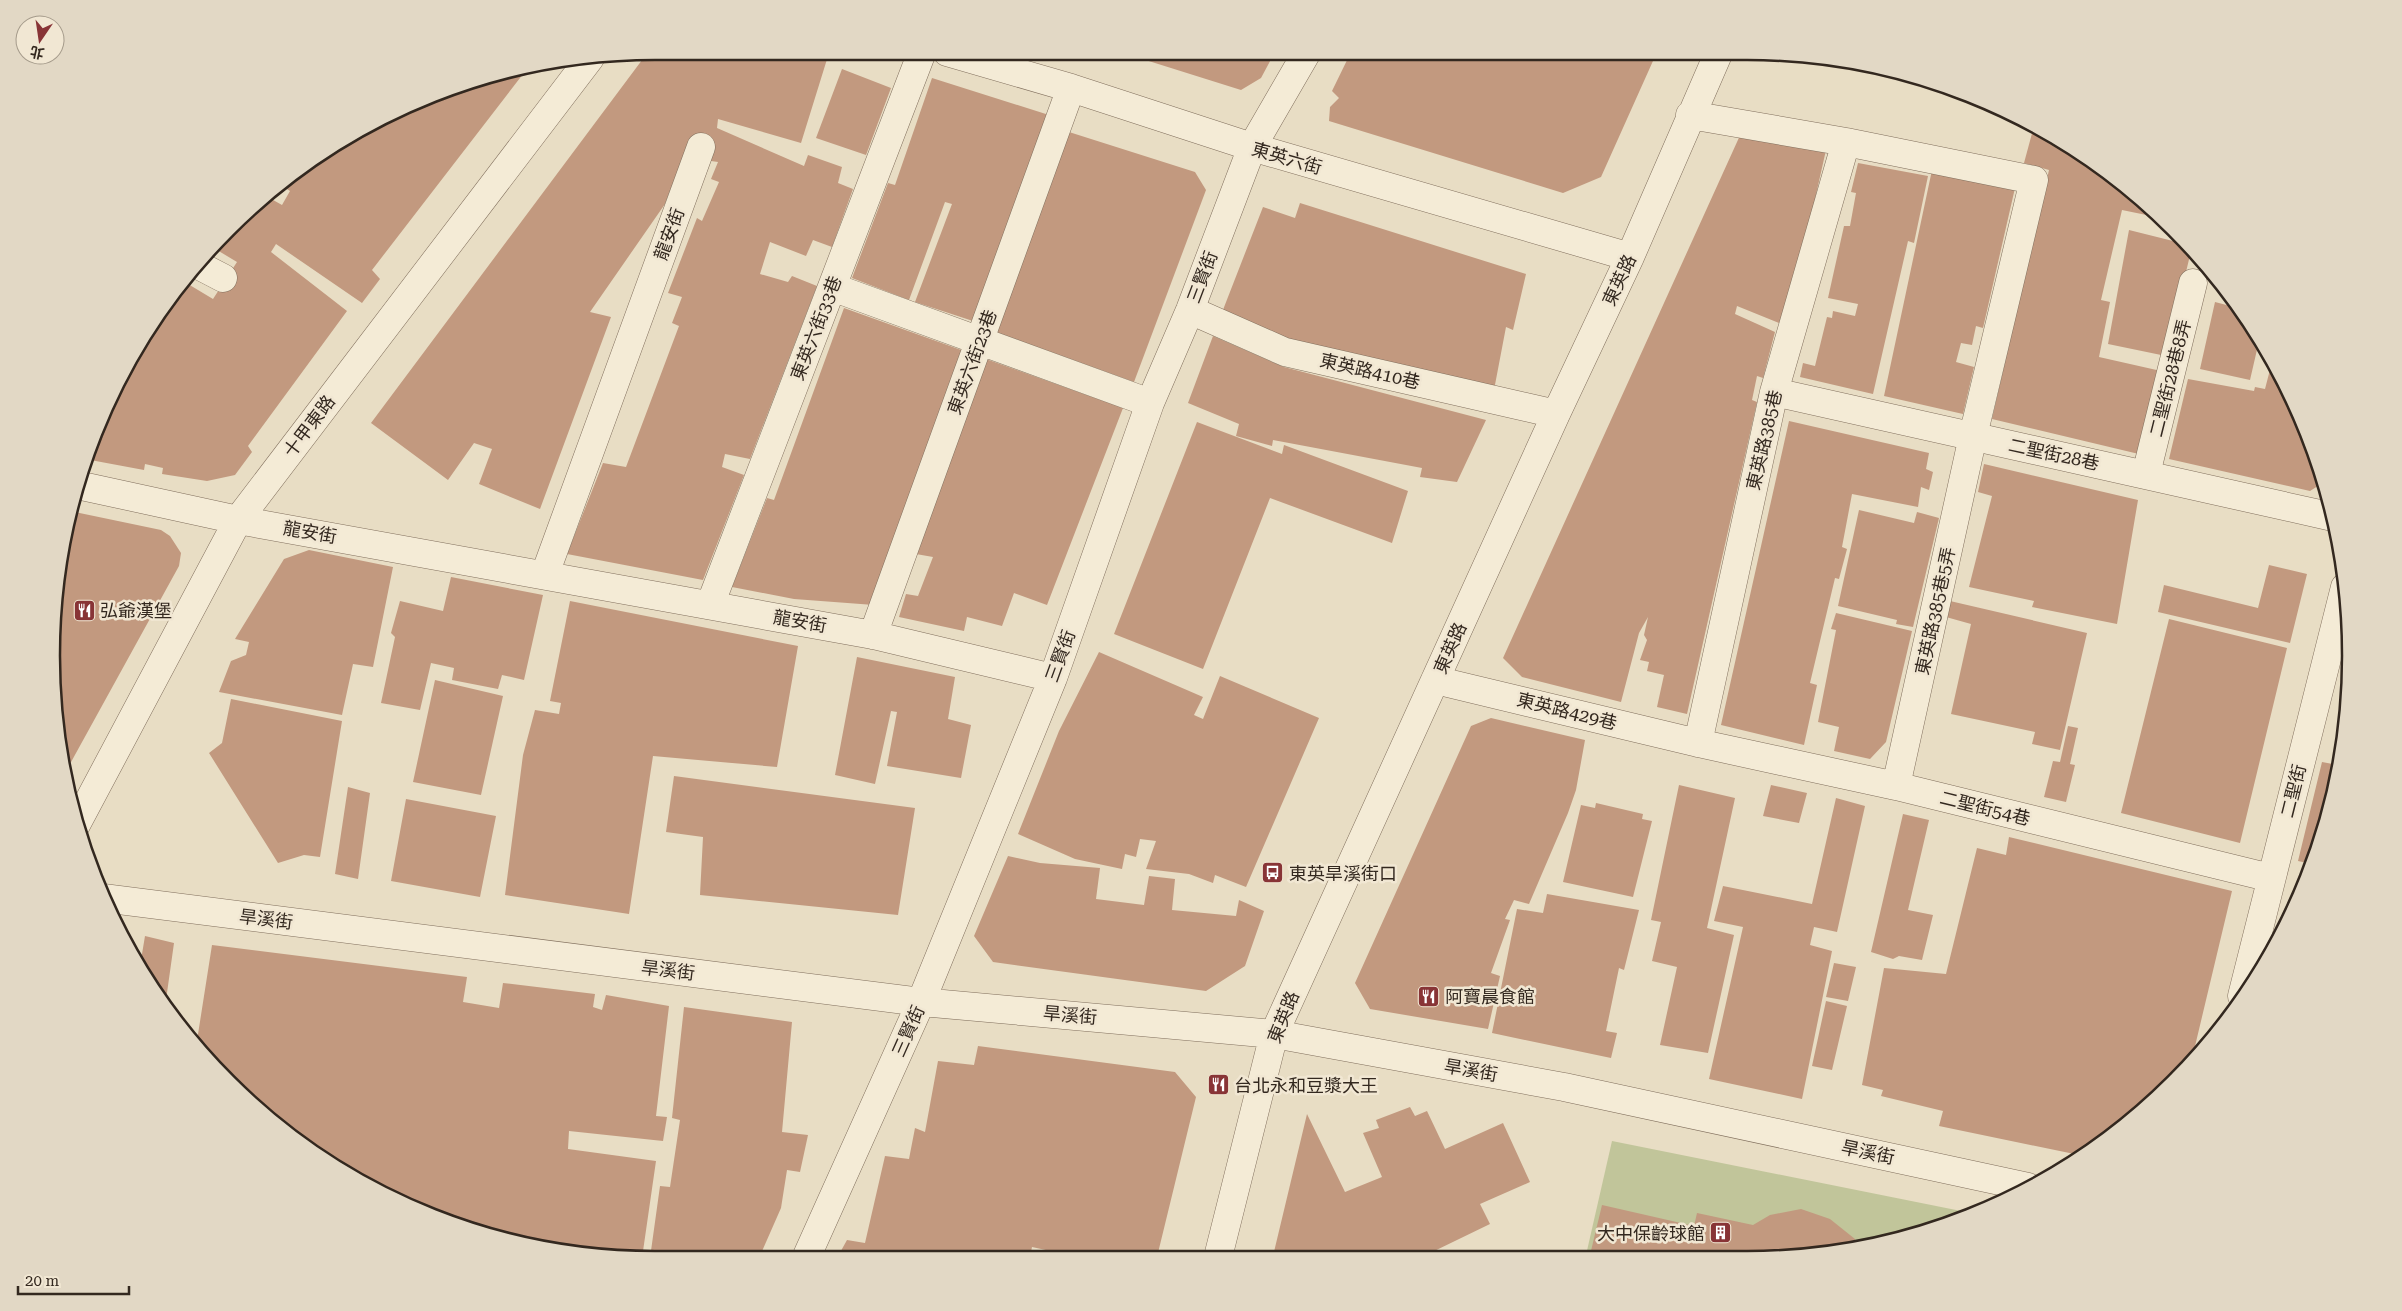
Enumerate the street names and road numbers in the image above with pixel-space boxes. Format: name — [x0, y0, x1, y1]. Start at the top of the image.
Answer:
street label: 東英六街 — [1250, 138, 1324, 178]
street label: 龍安街 — [650, 205, 688, 263]
street label: 三賢街 — [1183, 248, 1221, 306]
street label: 東英路 — [1598, 251, 1640, 309]
street label: 東英六街33巷 — [786, 273, 846, 383]
street label: 東英六街23巷 — [943, 307, 1001, 417]
street label: 二聖街28巷8弄 — [2145, 317, 2195, 439]
street label: 東英路410巷 — [1318, 349, 1422, 393]
street label: 東英路385巷 — [1742, 388, 1786, 492]
street label: 十甲東路 — [279, 391, 339, 461]
street label: 二聖街28巷 — [2007, 434, 2101, 474]
street label: 龍安街 — [282, 517, 338, 547]
street label: 東英路385巷5弄 — [1911, 545, 1959, 677]
street label: 龍安街 — [772, 606, 828, 636]
street label: 東英路 — [1429, 619, 1471, 677]
street label: 三賢街 — [1041, 627, 1079, 685]
street label: 東英路429巷 — [1515, 688, 1619, 734]
street label: 二聖街 — [2276, 762, 2310, 820]
street label: 二聖街54巷 — [1938, 787, 2032, 829]
street label: 旱溪街 — [238, 905, 294, 933]
street label: 旱溪街 — [640, 956, 696, 984]
street label: 東英路 — [1263, 988, 1303, 1046]
street label: 三賢街 — [887, 1002, 929, 1060]
street label: 旱溪街 — [1042, 1002, 1098, 1028]
street label: 旱溪街 — [1443, 1055, 1499, 1085]
street label: 旱溪街 — [1839, 1136, 1897, 1168]

